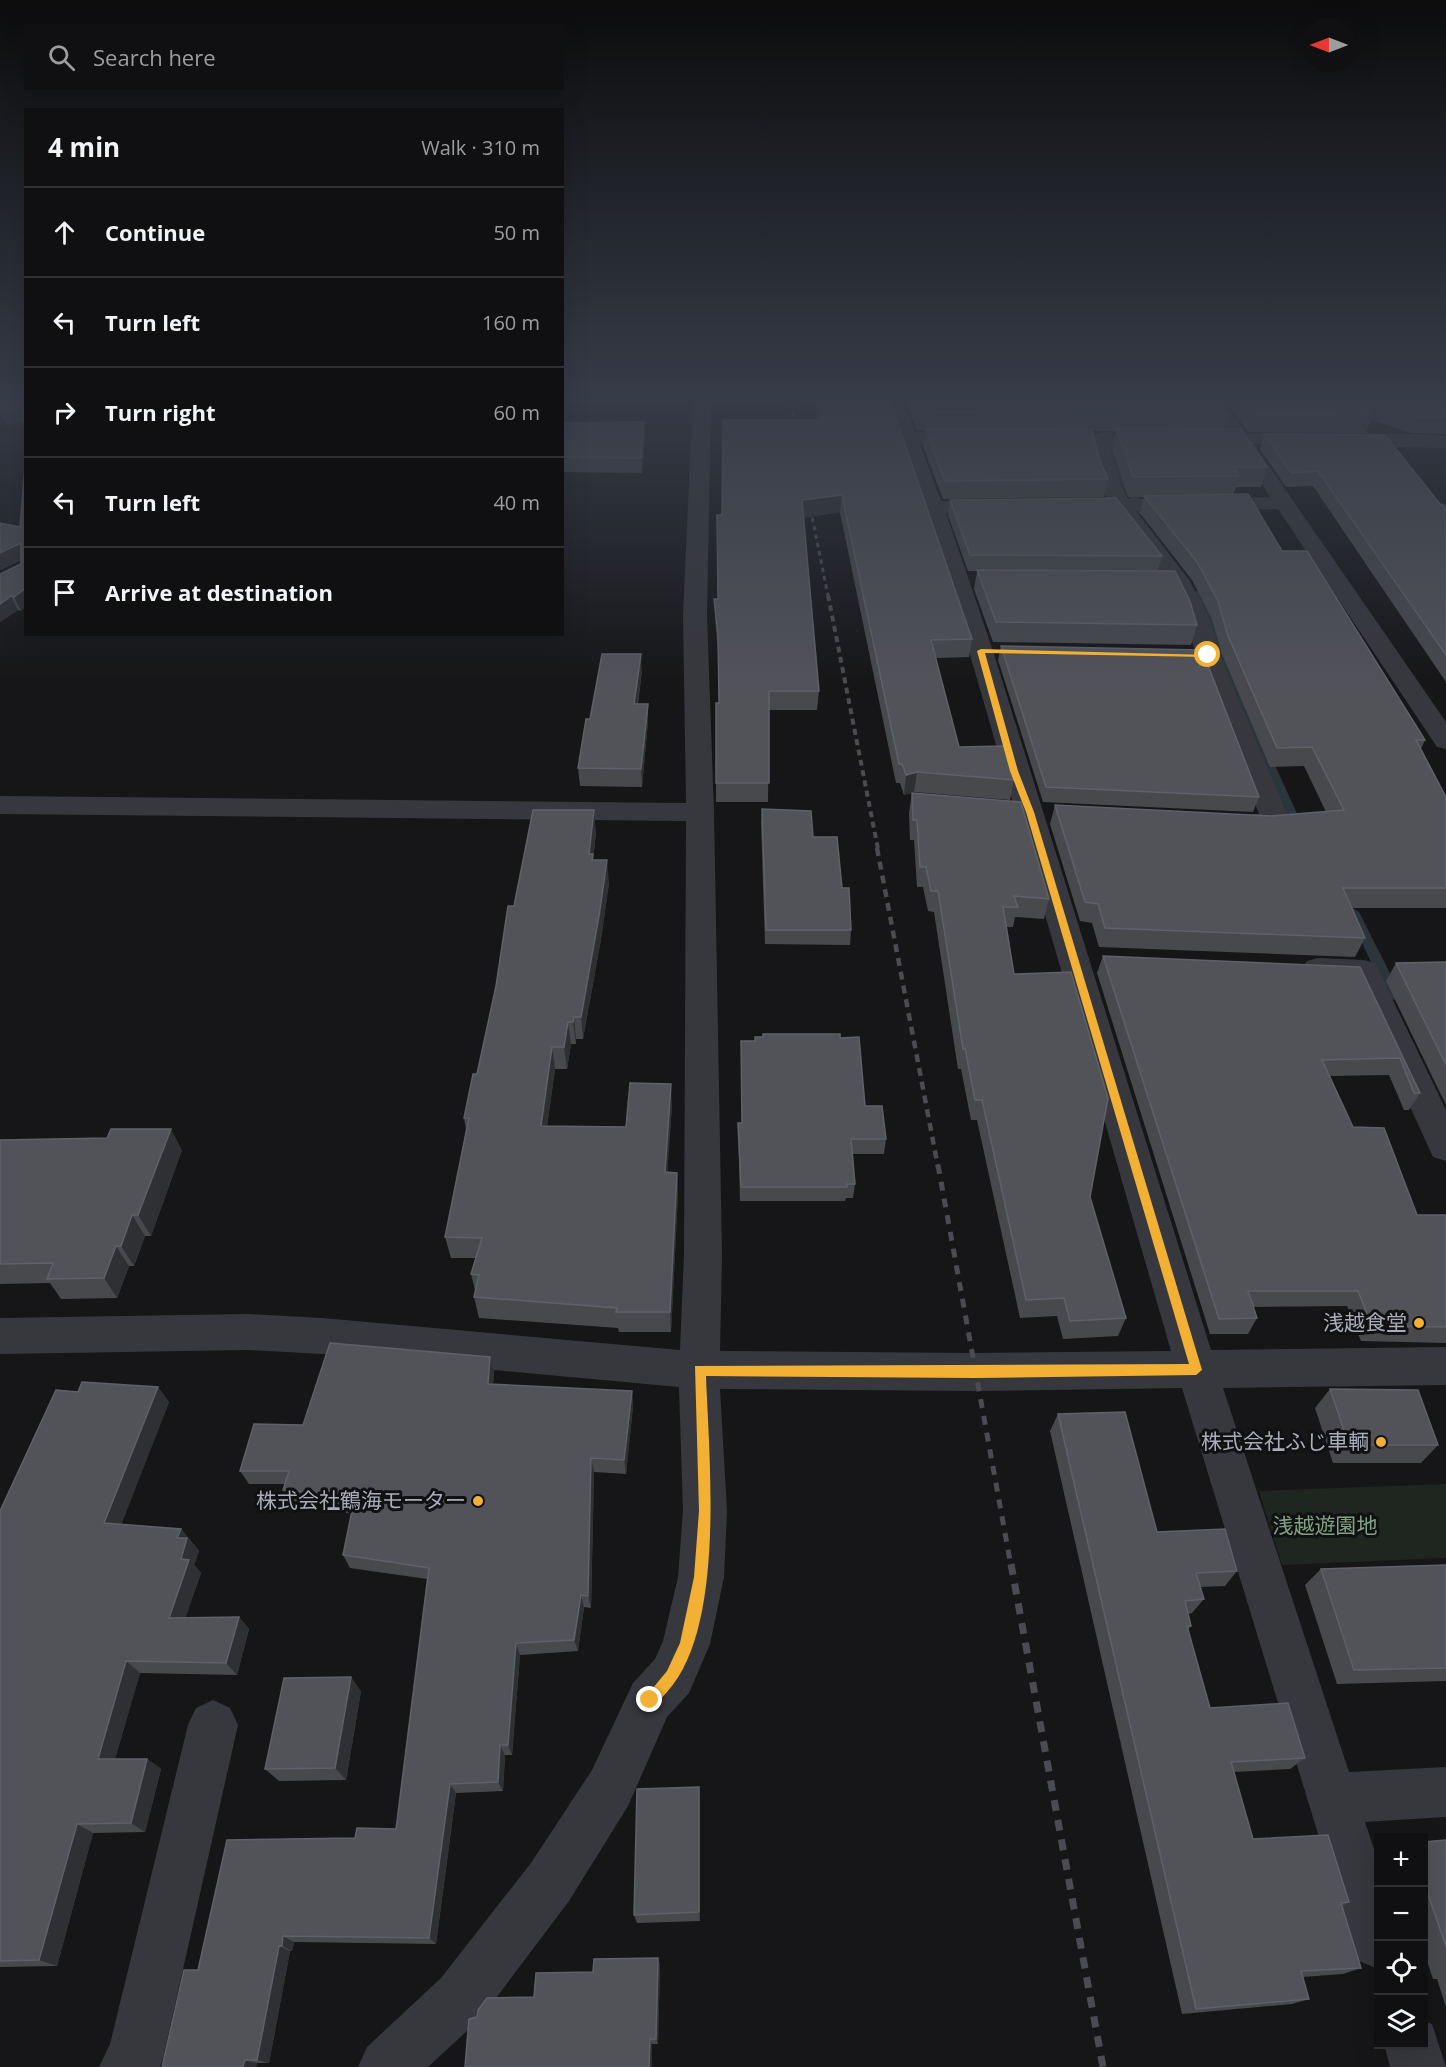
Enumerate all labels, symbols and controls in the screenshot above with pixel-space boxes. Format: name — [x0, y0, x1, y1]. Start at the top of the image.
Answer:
north arrow — [1302, 18, 1356, 72]
search box — [24, 24, 564, 90]
icon: search — [45, 41, 78, 74]
text: Search here — [93, 42, 216, 72]
text: 4 min — [48, 129, 120, 165]
text: Walk · 310 m — [421, 134, 540, 161]
icon: ahead — [48, 216, 81, 249]
text: Continue — [105, 217, 205, 247]
text: 50 m — [493, 219, 540, 246]
icon: left — [48, 306, 81, 339]
text: Turn left — [105, 307, 200, 337]
text: 160 m — [482, 309, 540, 336]
icon: right — [48, 396, 81, 429]
text: Turn right — [105, 397, 216, 427]
text: 60 m — [493, 399, 540, 426]
icon: left — [48, 486, 81, 519]
text: Turn left — [105, 487, 200, 517]
text: 40 m — [493, 489, 540, 516]
icon: arrive — [48, 576, 81, 609]
text: Arrive at destination — [105, 577, 333, 607]
route start — [1194, 641, 1220, 667]
place label: 浅越食堂 — [1323, 1308, 1407, 1336]
marker: 浅越食堂 — [1412, 1316, 1426, 1330]
place label: 株式会社ふじ車輌 — [1201, 1427, 1369, 1455]
marker: 株式会社ふじ車輌 — [1374, 1435, 1388, 1449]
place label: 株式会社鶴海モーター — [256, 1486, 466, 1514]
marker: 株式会社鶴海モーター — [471, 1494, 485, 1508]
park label: 浅越遊園地 — [1273, 1511, 1378, 1539]
route end — [636, 1686, 662, 1712]
map controls — [1374, 1833, 1428, 2049]
button: + — [1374, 1833, 1428, 1887]
button: − — [1374, 1887, 1428, 1941]
button: locate — [1374, 1941, 1428, 1995]
button: layers — [1374, 1995, 1428, 2049]

